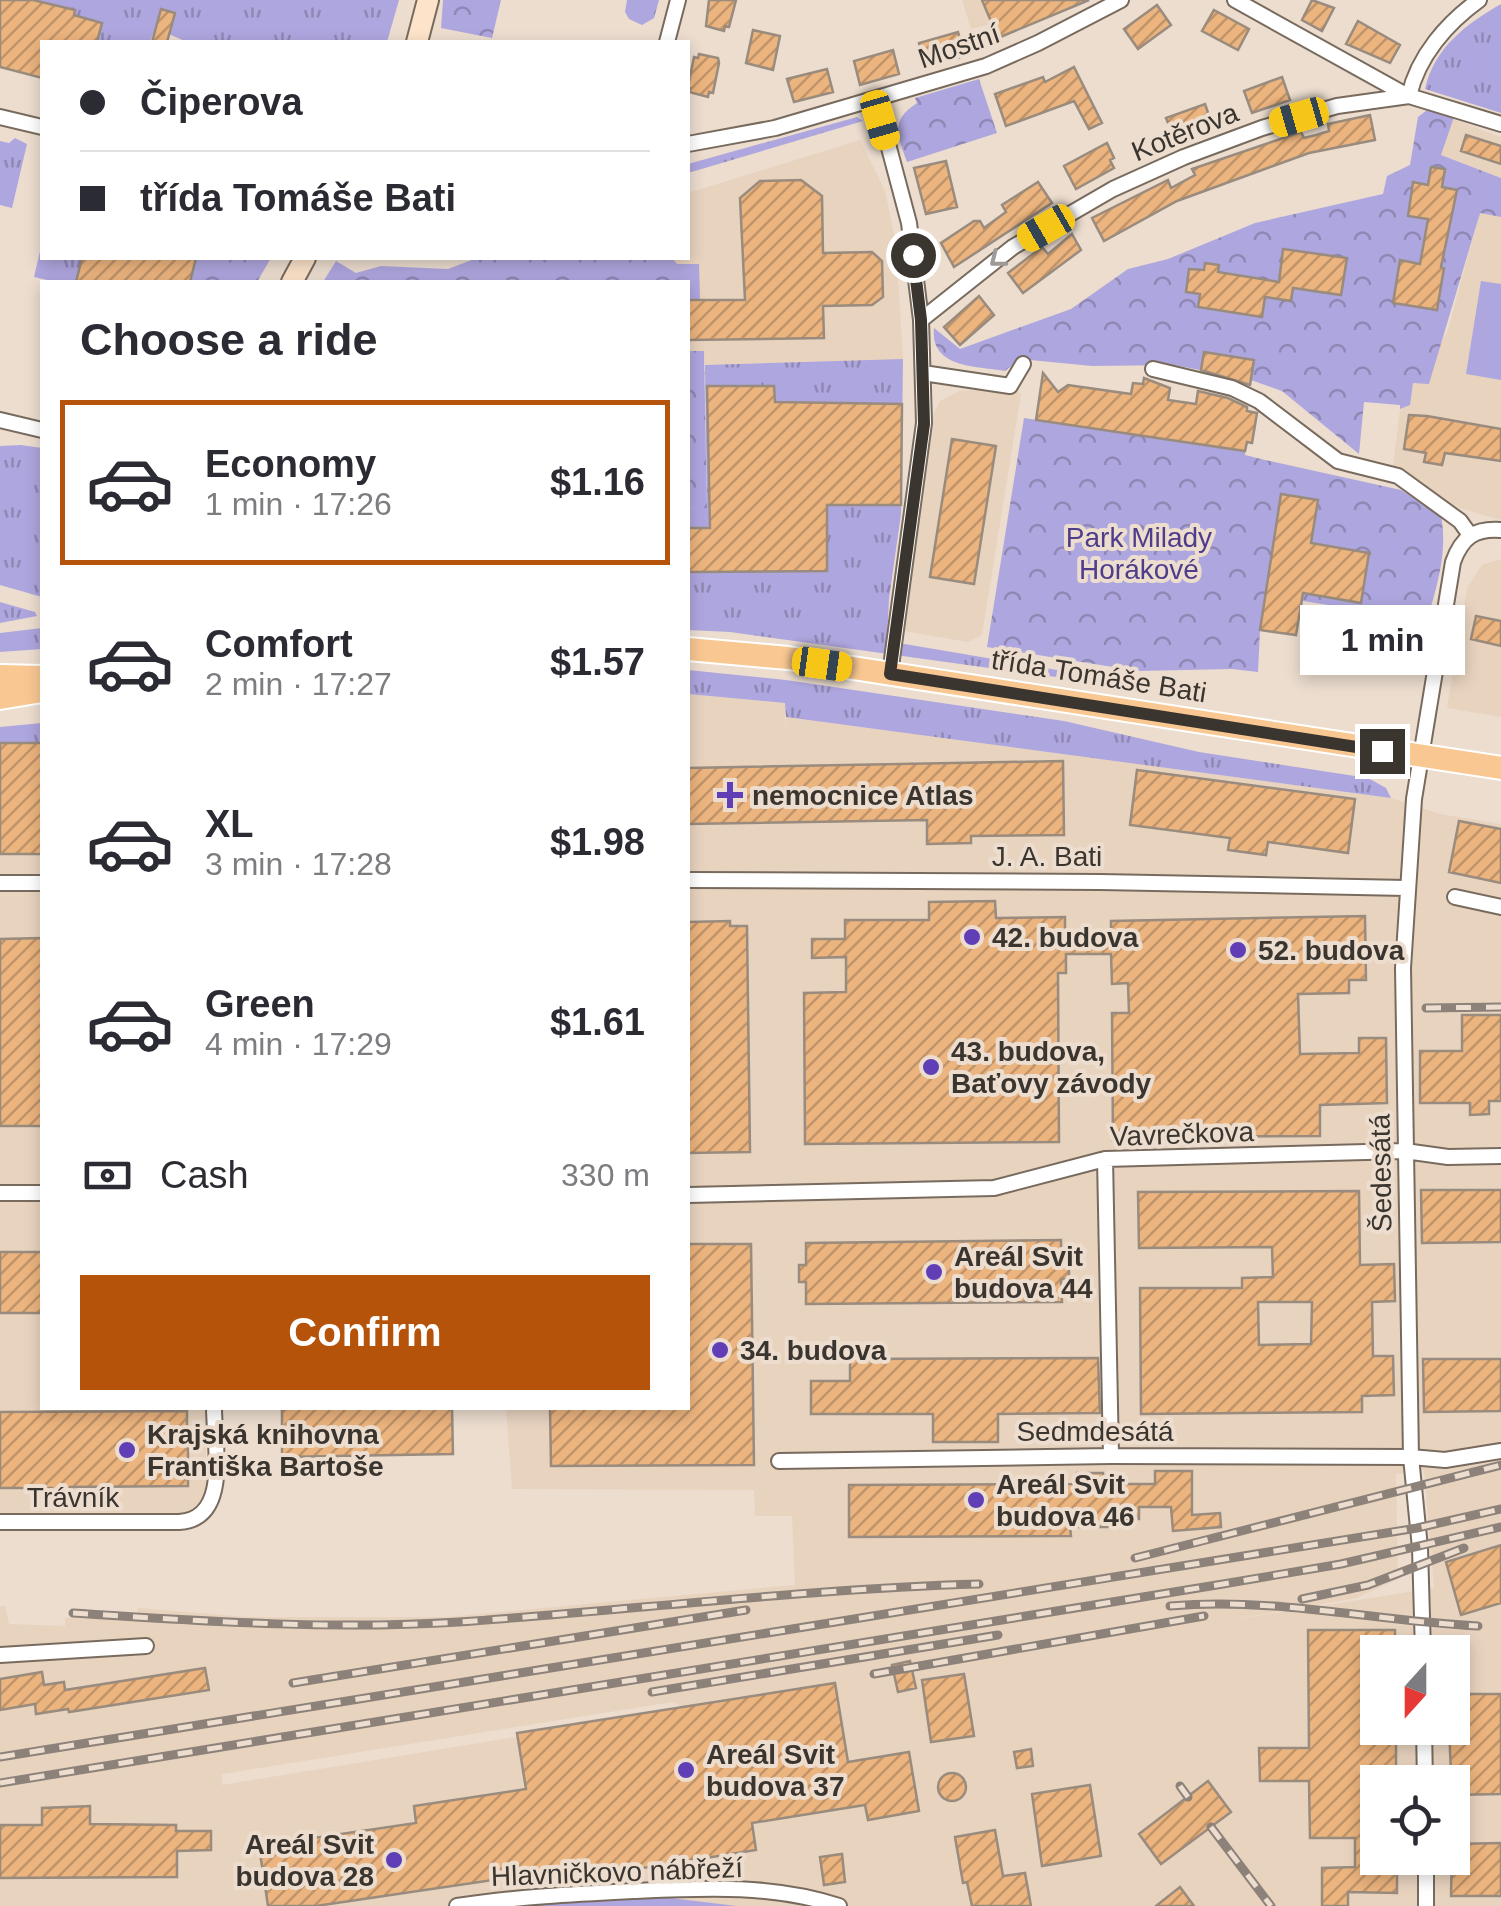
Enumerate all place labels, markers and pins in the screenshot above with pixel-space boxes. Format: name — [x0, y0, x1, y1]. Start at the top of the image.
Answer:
place label: nemocnice Atlas — [752, 780, 973, 811]
marker: nemocnice Atlas — [717, 782, 743, 808]
place label: 42. budova — [992, 922, 1139, 953]
marker: 42. budova — [961, 926, 983, 948]
place label: 52. budova — [1258, 935, 1405, 966]
marker: 52. budova — [1227, 939, 1249, 961]
place label: 43. budova, Baťovy závody — [951, 1036, 1152, 1099]
marker: 43. budova, Baťovy závody — [920, 1056, 942, 1078]
place label: Areál Svit budova 44 — [954, 1241, 1093, 1304]
marker: Areál Svit budova 44 — [923, 1261, 945, 1283]
place label: 34. budova — [740, 1335, 887, 1366]
marker: 34. budova — [709, 1339, 731, 1361]
place label: Krajská knihovna Františka Bartoše — [147, 1419, 384, 1482]
marker: Krajská knihovna Františka Bartoše — [116, 1439, 138, 1461]
place label: Areál Svit budova 46 — [996, 1469, 1134, 1532]
marker: Areál Svit budova 46 — [965, 1489, 987, 1511]
place label: Areál Svit budova 37 — [706, 1739, 844, 1802]
marker: Areál Svit budova 37 — [675, 1759, 697, 1781]
place label: Areál Svit budova 28 — [236, 1829, 374, 1892]
marker: Areál Svit budova 28 — [383, 1849, 405, 1871]

